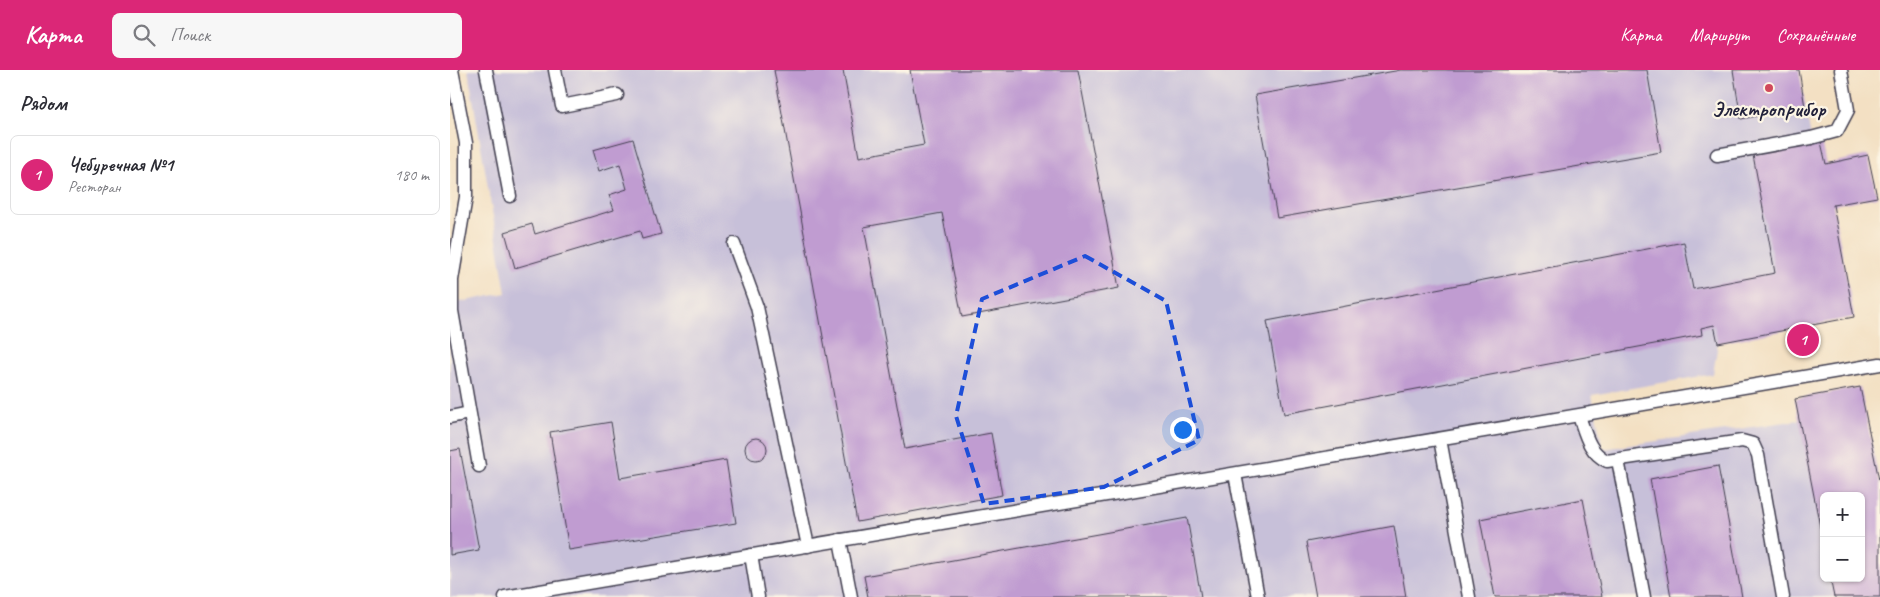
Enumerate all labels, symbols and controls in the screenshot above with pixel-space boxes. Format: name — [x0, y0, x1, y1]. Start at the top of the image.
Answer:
search box — [112, 13, 462, 58]
text: Карта — [25, 20, 82, 50]
icon: search — [130, 21, 158, 49]
text: Поиск — [170, 23, 210, 47]
text: Карта — [1620, 24, 1661, 46]
text: Маршрут — [1689, 24, 1749, 46]
text: Сохранённые — [1777, 24, 1855, 46]
marker: Электроприбор — [1763, 82, 1775, 94]
text: Рядом — [20, 90, 67, 116]
place label: Электроприбор — [1712, 96, 1827, 122]
text: Чебуречная №1 — [68, 153, 173, 177]
text: 1 — [33, 165, 41, 185]
text: 180 m — [395, 165, 429, 185]
text: Ресторан — [68, 177, 121, 197]
pin: 1 — [1787, 321, 1819, 359]
your location — [1170, 417, 1196, 443]
map controls — [1820, 492, 1865, 582]
button: + — [1820, 492, 1865, 537]
button: − — [1820, 537, 1865, 582]

